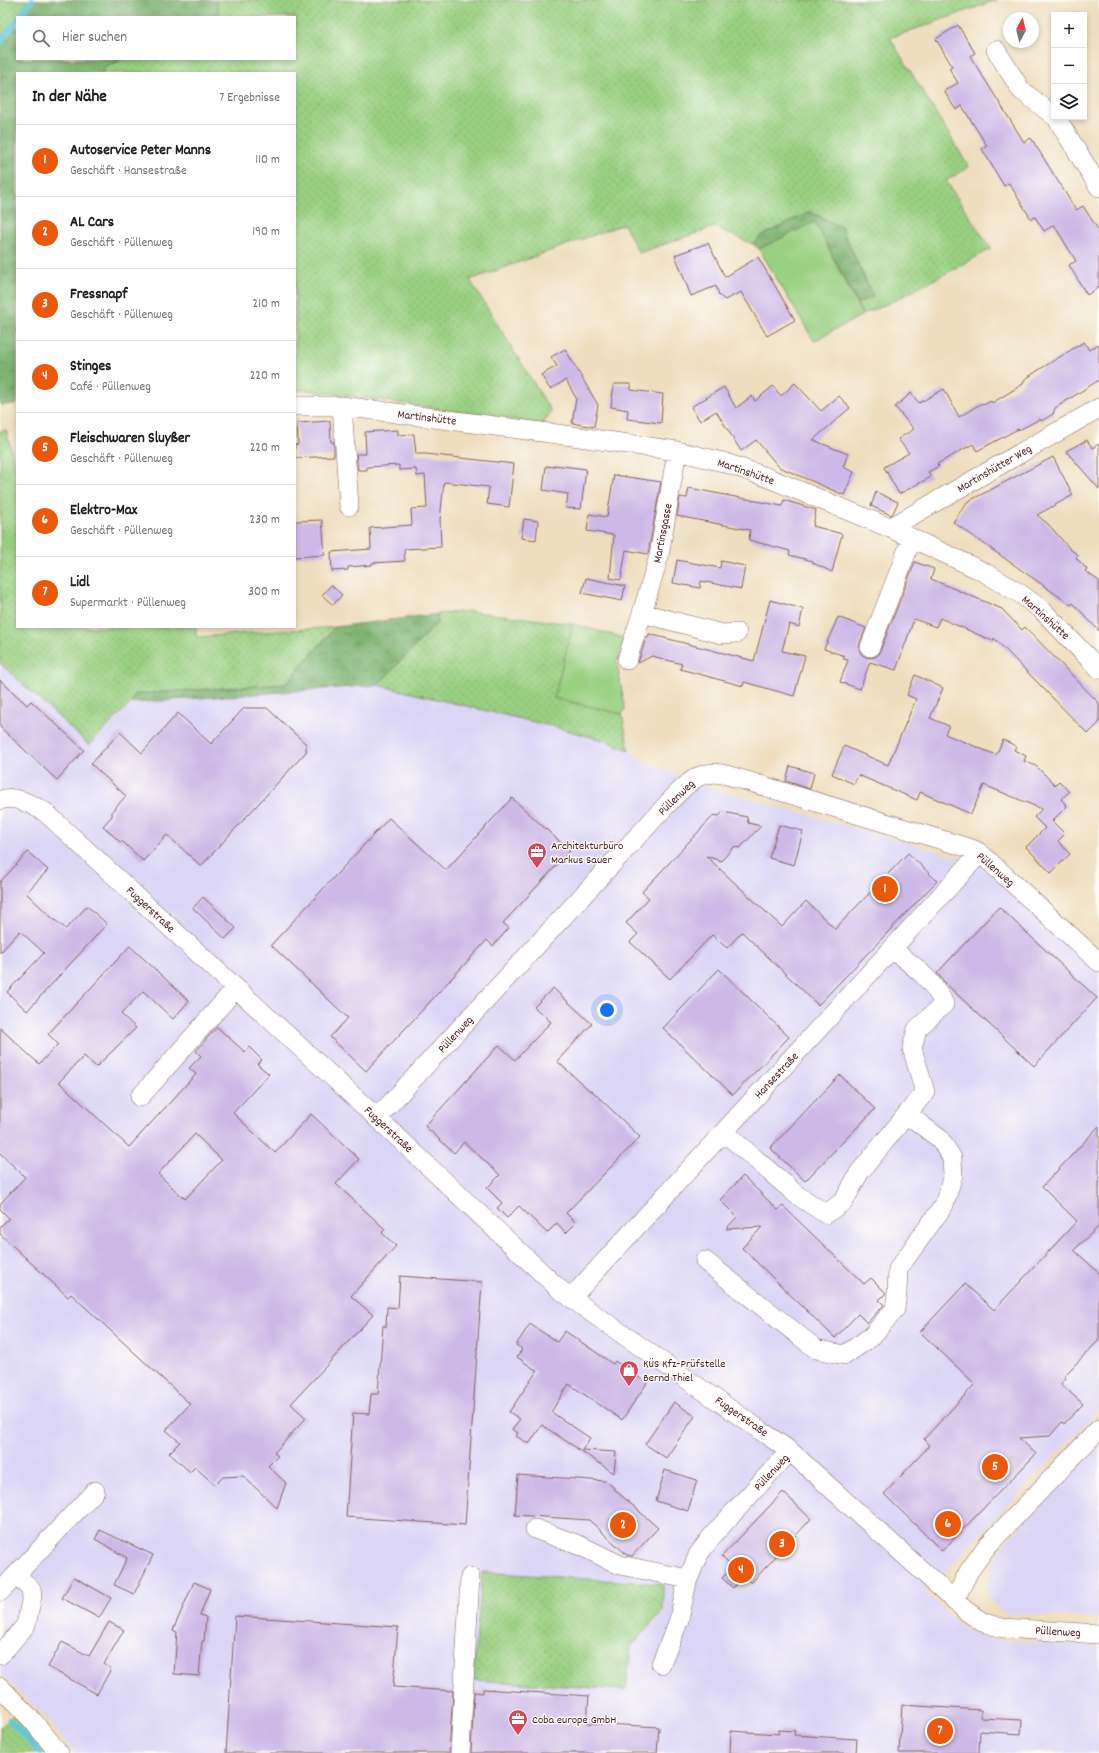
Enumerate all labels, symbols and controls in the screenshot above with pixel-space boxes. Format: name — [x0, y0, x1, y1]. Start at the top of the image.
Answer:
north arrow — [1003, 12, 1039, 48]
map controls — [1051, 12, 1087, 120]
button: + — [1051, 12, 1087, 48]
search box — [16, 16, 296, 60]
icon: search — [30, 27, 52, 49]
text: Hier suchen — [62, 27, 127, 49]
button: − — [1051, 48, 1087, 84]
button: layers — [1051, 84, 1087, 120]
text: In der Nähe — [32, 86, 107, 110]
text: 7 Ergebnisse — [219, 89, 280, 108]
text: Autoservice Peter Manns — [70, 140, 211, 162]
text: 1 — [44, 151, 46, 170]
text: 110 m — [255, 151, 280, 170]
text: Geschäft · Hansestraße — [70, 162, 187, 181]
text: AL Cars — [70, 212, 114, 234]
text: 2 — [42, 223, 48, 242]
text: 190 m — [252, 223, 280, 242]
text: Geschäft · Püllenweg — [70, 234, 173, 253]
text: Fressnapf — [70, 284, 128, 306]
text: 3 — [42, 295, 48, 314]
text: 210 m — [252, 295, 280, 314]
text: Geschäft · Püllenweg — [70, 306, 173, 325]
text: Stinges — [70, 356, 111, 378]
text: 4 — [42, 367, 48, 386]
text: 220 m — [250, 367, 280, 386]
text: Café · Püllenweg — [70, 378, 151, 397]
street label: Martinshütte — [396, 406, 457, 431]
text: Fleischwaren Sluyßer — [70, 428, 190, 450]
text: 5 — [42, 439, 48, 458]
text: 220 m — [250, 439, 280, 458]
street label: Martinshütter Weg — [954, 441, 1035, 498]
text: Geschäft · Püllenweg — [70, 450, 173, 469]
street label: Martinshütte — [715, 455, 776, 490]
text: Elektro-Max — [70, 500, 137, 522]
street label: Martinsgasse — [649, 502, 678, 565]
text: 6 — [42, 511, 48, 530]
text: 230 m — [250, 511, 280, 530]
text: Geschäft · Püllenweg — [70, 522, 173, 541]
text: Lidl — [70, 572, 90, 594]
text: 7 — [43, 583, 47, 602]
text: 300 m — [248, 583, 280, 602]
street label: Martinshütte — [1017, 592, 1073, 644]
text: Supermarkt · Püllenweg — [70, 594, 186, 613]
street label: Püllenweg — [655, 776, 699, 820]
place label: Architekturbüro Markus Sauer — [551, 838, 623, 869]
office icon: Architekturbüro Markus Sauer — [526, 841, 548, 869]
street label: Püllenweg — [972, 849, 1018, 891]
pin: 1 — [872, 874, 898, 904]
street label: Fuggerstraße — [122, 883, 178, 937]
your location — [597, 1000, 617, 1020]
street label: Püllenweg — [434, 1013, 478, 1057]
street label: Hansestraße — [751, 1049, 803, 1103]
street label: Fuggerstraße — [360, 1103, 416, 1157]
place label: KÜS Kfz-Prüfstelle Bernd Thiel — [643, 1356, 726, 1387]
shop icon: KÜS Kfz-Prüfstelle Bernd Thiel — [618, 1359, 640, 1387]
street label: Fuggerstraße — [711, 1393, 771, 1442]
street label: Püllenweg — [750, 1451, 794, 1495]
pin: 5 — [982, 1452, 1008, 1482]
pin: 6 — [935, 1509, 961, 1539]
pin: 2 — [610, 1510, 636, 1540]
pin: 3 — [769, 1529, 795, 1559]
pin: 4 — [728, 1555, 754, 1585]
street label: Püllenweg — [1035, 1623, 1081, 1642]
office icon: Coba europe GmbH — [507, 1708, 529, 1736]
place label: Coba europe GmbH — [532, 1712, 616, 1729]
pin: 7 — [927, 1716, 953, 1746]

